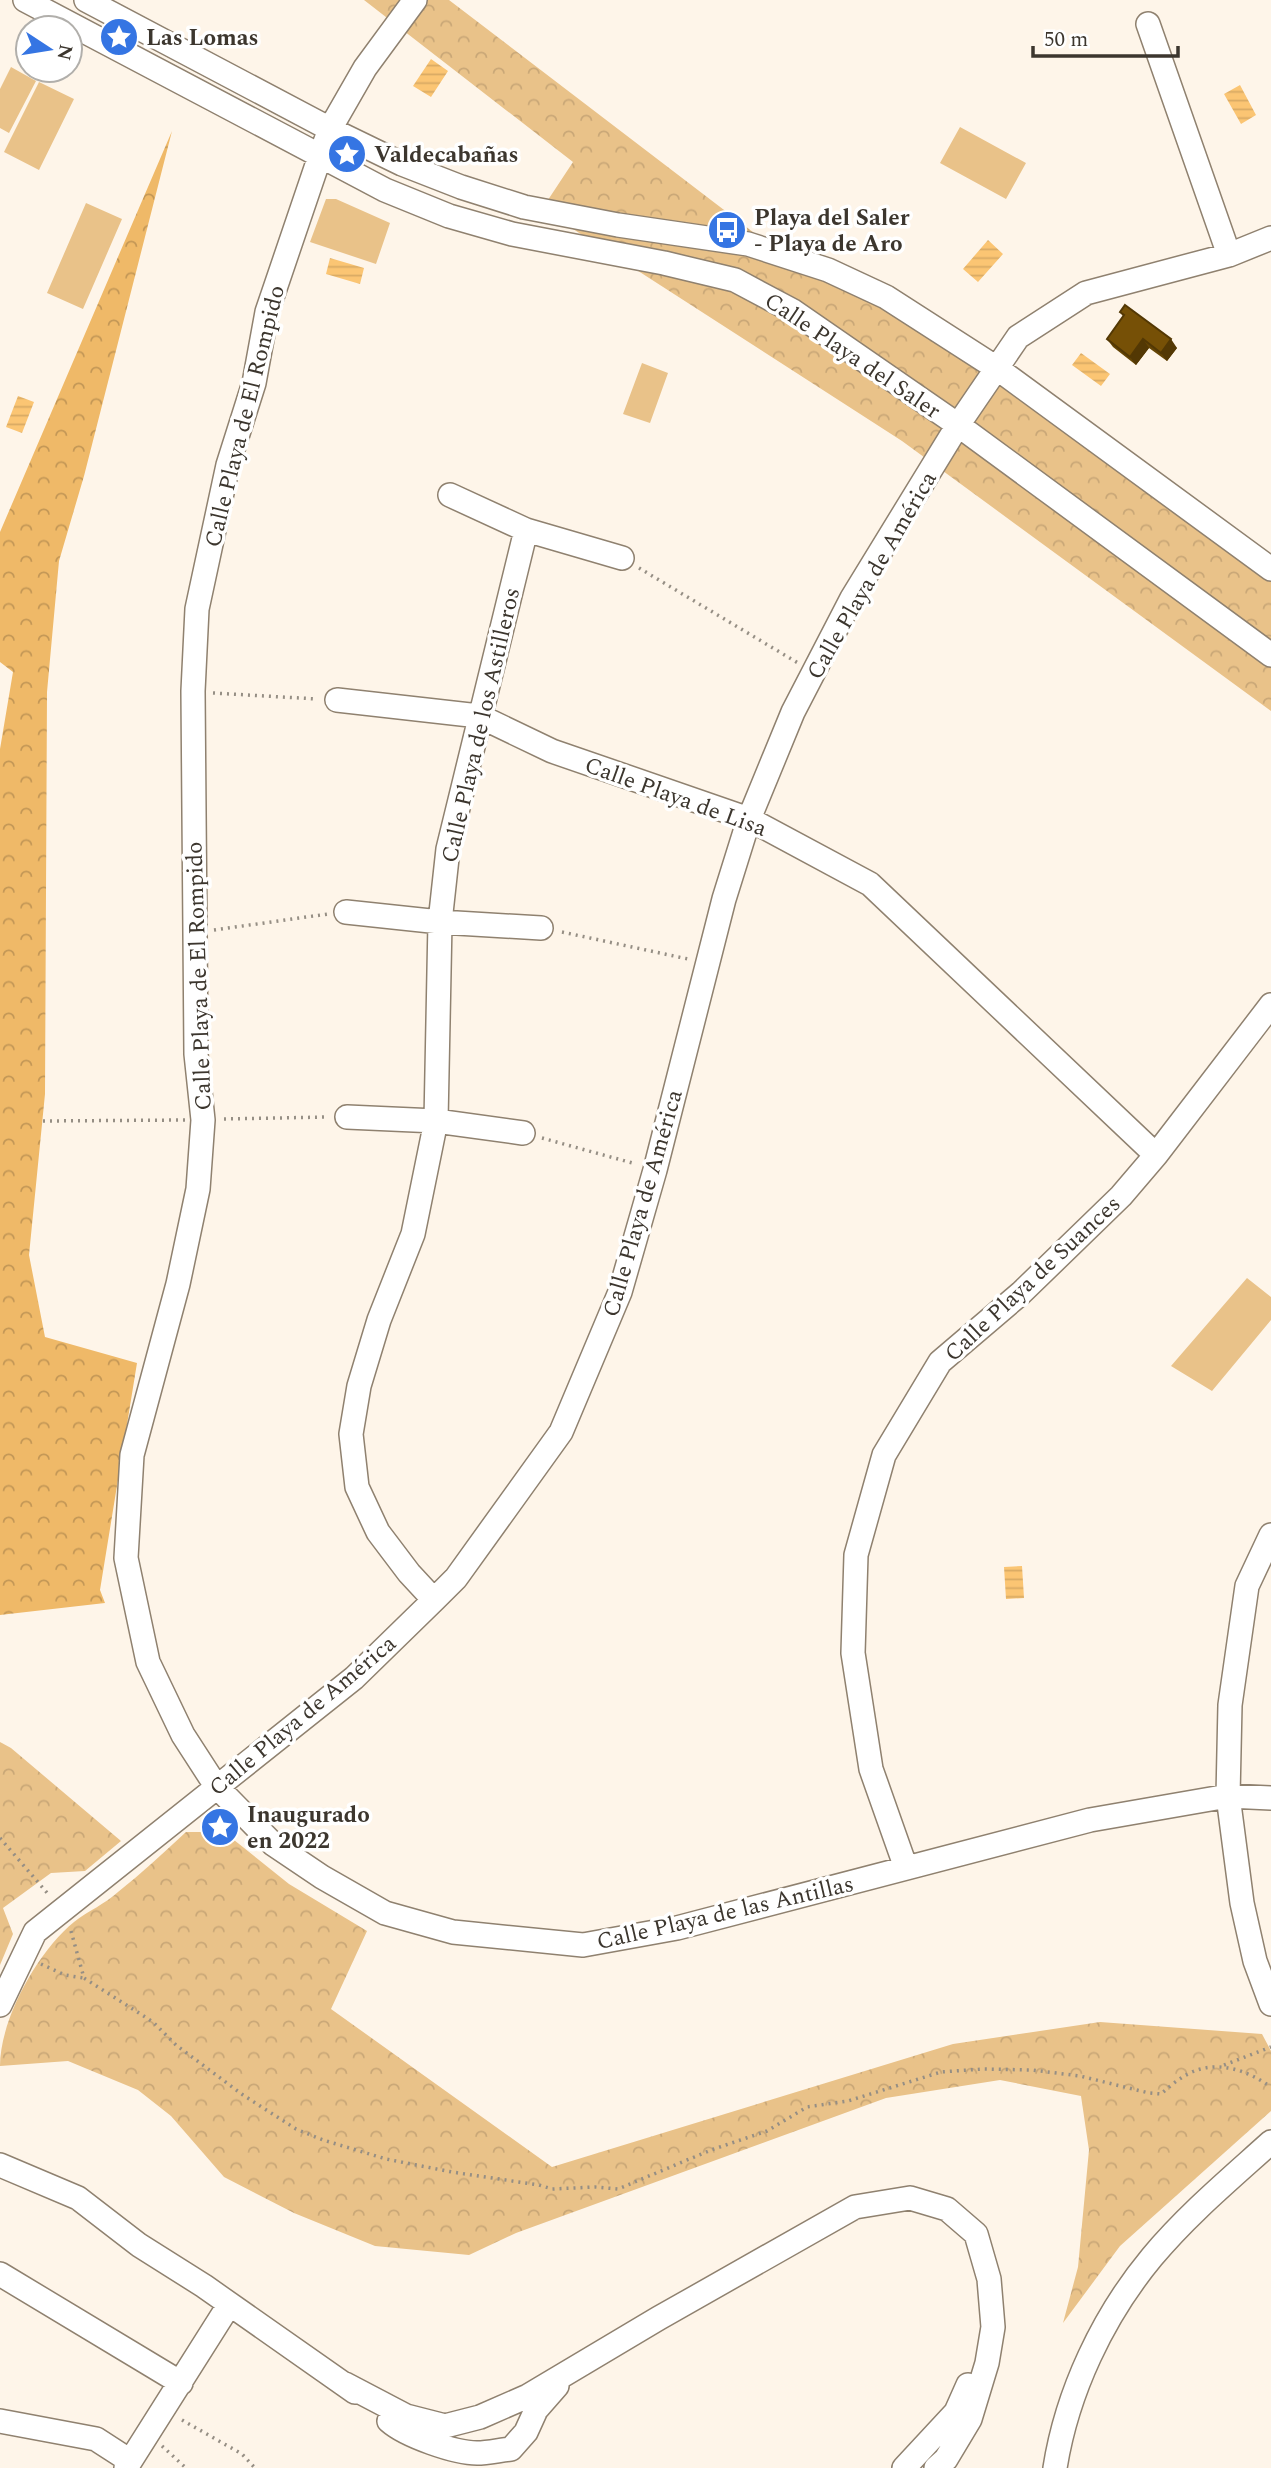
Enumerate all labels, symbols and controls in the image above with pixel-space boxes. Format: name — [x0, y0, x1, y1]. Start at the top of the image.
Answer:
north arrow — [14, 14, 84, 84]
scale bar — [1033, 14, 1178, 58]
place icon: Las Lomas — [98, 16, 140, 58]
place label: Las Lomas — [146, 21, 259, 56]
text: 50 m — [1044, 24, 1088, 56]
text: N — [48, 42, 80, 63]
place icon: Valdecabañas — [326, 133, 368, 175]
place label: Valdecabañas — [374, 138, 519, 173]
place label: Playa del Saler - Playa de Aro — [754, 201, 910, 262]
bus stop icon: Playa del Saler - Playa de Aro — [706, 209, 748, 251]
street label: Calle Playa de El Rompido — [196, 282, 295, 551]
street label: Calle Playa del Saler — [757, 284, 947, 428]
street label: Calle Playa de América — [798, 465, 946, 686]
street label: Calle Playa de los Astilleros — [433, 584, 530, 867]
street label: Calle Playa de Lisa — [580, 748, 771, 847]
street label: Calle Playa de El Rompido — [177, 841, 222, 1111]
street label: Calle Playa de América — [594, 1085, 693, 1321]
street label: Calle Playa de Suances — [937, 1188, 1129, 1370]
street label: Calle Playa de América — [202, 1627, 404, 1805]
place label: Inaugurado en 2022 — [247, 1798, 370, 1859]
place icon: Inaugurado en 2022 — [199, 1806, 241, 1848]
street label: Calle Playa de las Antillas — [593, 1867, 857, 1960]

